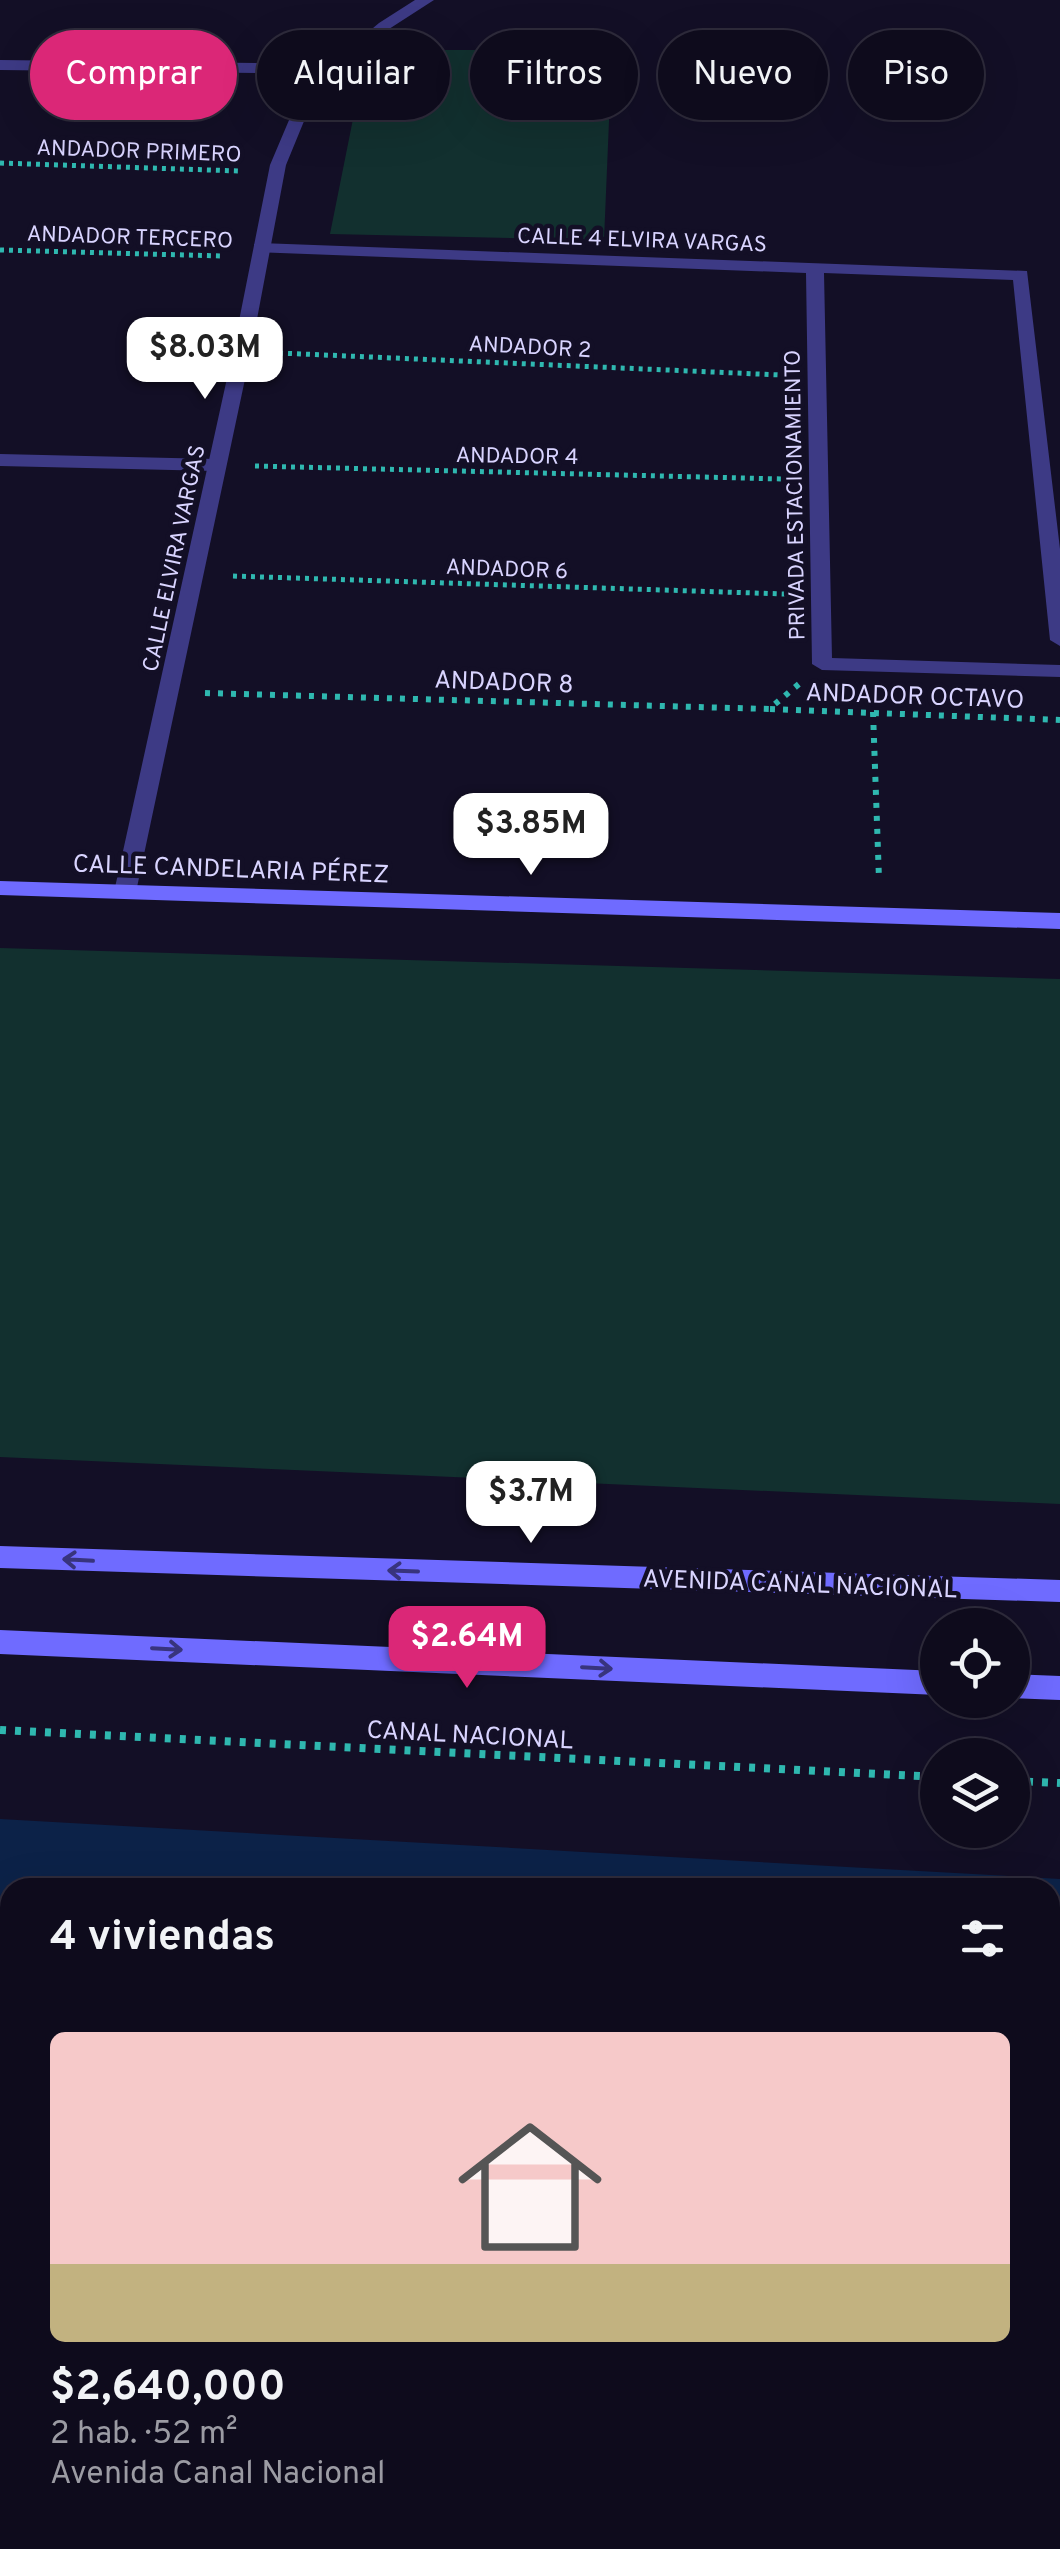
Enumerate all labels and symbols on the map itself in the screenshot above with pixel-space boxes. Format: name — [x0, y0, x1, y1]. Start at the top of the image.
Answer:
street label: ANDADOR PRIMERO — [36, 135, 242, 170]
street label: ANDADOR TERCERO — [26, 221, 233, 256]
street label: CALLE 4 ELVIRA VARGAS — [517, 224, 767, 259]
pin: $8.03M — [124, 317, 286, 402]
street label: ANDADOR 2 — [468, 332, 592, 365]
street label: PRIVADA ESTACIONAMIENTO — [780, 349, 813, 640]
street label: CALLE ELVIRA VARGAS — [138, 443, 213, 674]
street label: ANDADOR 4 — [455, 443, 579, 472]
street label: ANDADOR 6 — [445, 555, 569, 586]
street label: ANDADOR 8 — [434, 666, 574, 702]
street label: ANDADOR OCTAVO — [805, 678, 1025, 718]
pin: $3.85M — [450, 793, 612, 878]
street label: CALLE CANDELARIA PÉREZ — [72, 848, 390, 893]
pin: $3.7M — [461, 1461, 601, 1546]
one-way arrow — [62, 1551, 95, 1570]
one-way arrow — [387, 1561, 419, 1580]
street label: AVENIDA CANAL NACIONAL — [642, 1565, 958, 1607]
pin: $2.64M — [386, 1606, 548, 1691]
one-way arrow — [151, 1640, 183, 1659]
one-way arrow — [580, 1659, 612, 1678]
street label: CANAL NACIONAL — [366, 1716, 574, 1758]

